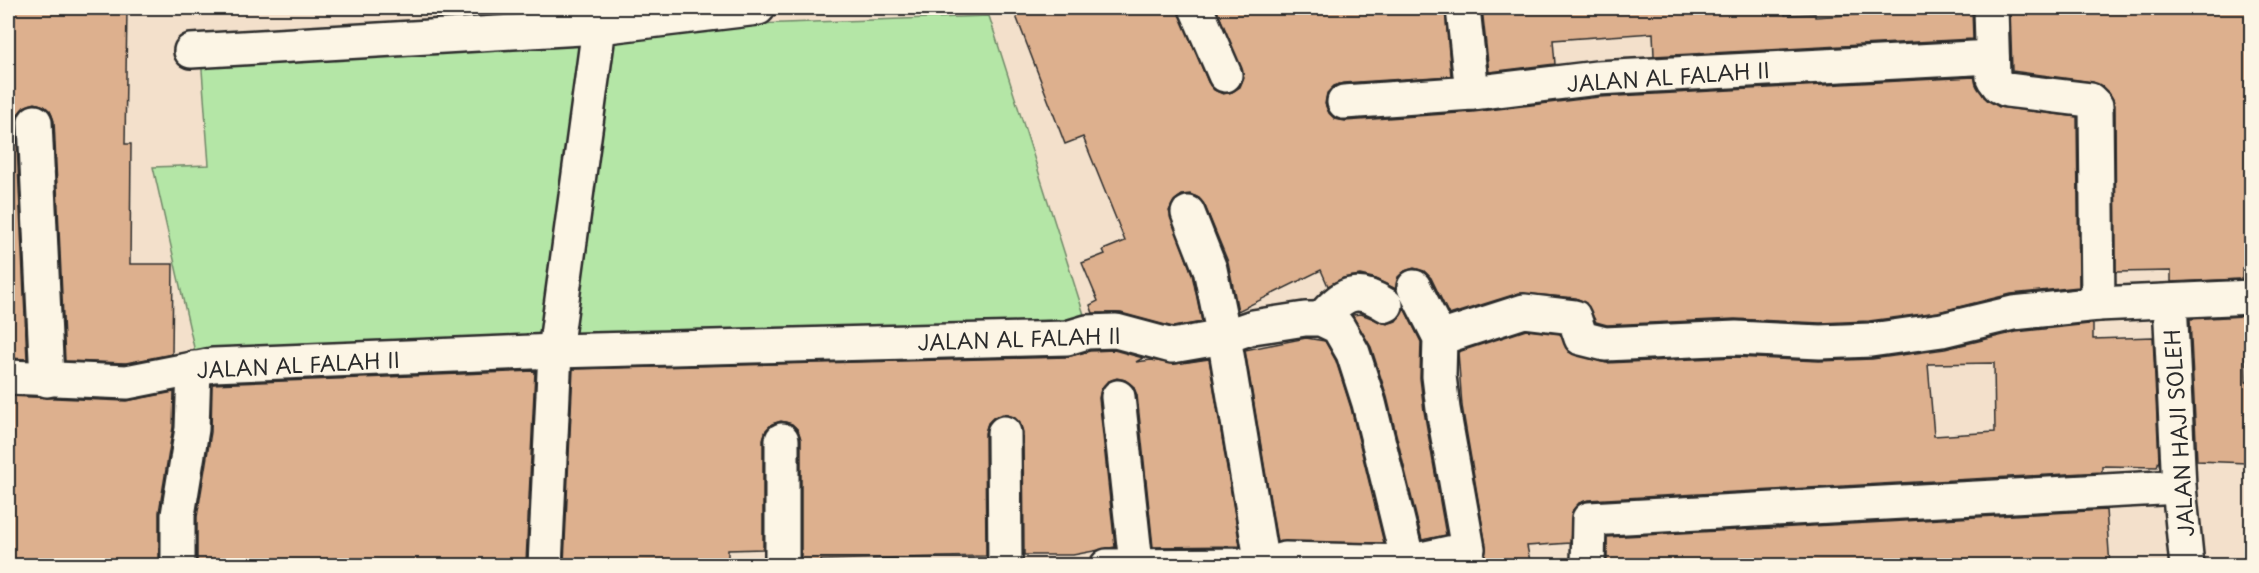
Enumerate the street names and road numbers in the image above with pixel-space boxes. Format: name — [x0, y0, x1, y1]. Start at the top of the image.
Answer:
street label: JALAN AL FALAH II — [1565, 53, 1771, 99]
street label: JALAN AL FALAH II — [917, 318, 1121, 358]
street label: JALAN HAJI SOLEH — [2155, 328, 2201, 538]
street label: JALAN AL FALAH II — [196, 343, 400, 385]

